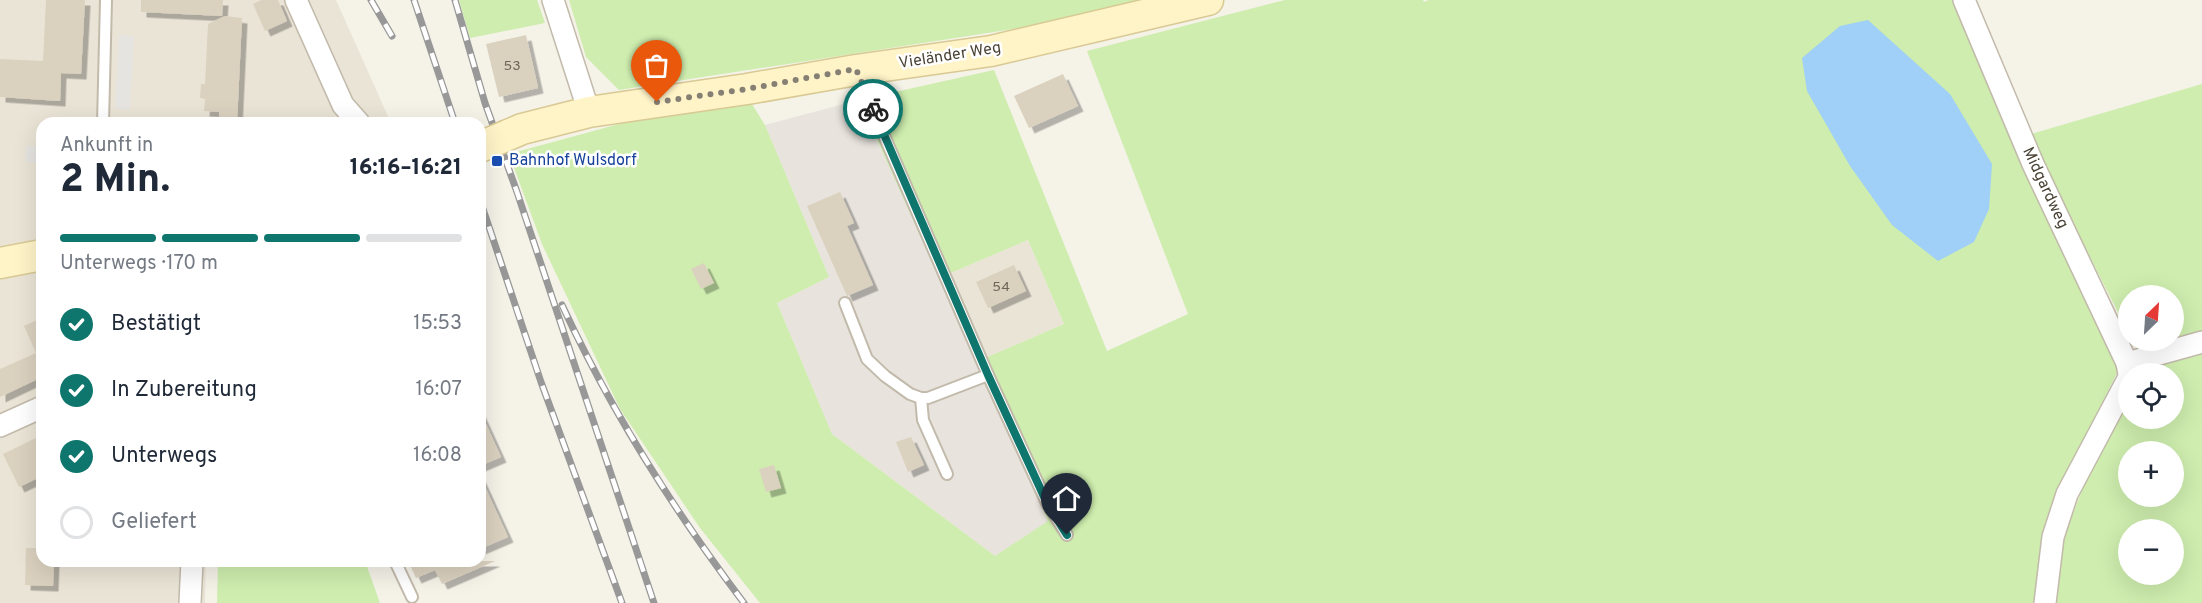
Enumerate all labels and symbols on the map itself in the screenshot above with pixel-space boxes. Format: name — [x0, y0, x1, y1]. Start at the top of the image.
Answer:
street label: Vieländer Weg — [897, 38, 1003, 74]
pin — [631, 40, 682, 102]
house number: 53 — [503, 58, 521, 75]
courier — [843, 79, 903, 139]
street label: Midgardweg — [2017, 144, 2073, 232]
place label: Bahnhof Wulsdorf — [509, 151, 637, 171]
marker: Bahnhof Wulsdorf — [490, 154, 504, 168]
house number: 54 — [992, 279, 1010, 296]
north arrow — [2118, 285, 2184, 351]
pin — [1041, 473, 1092, 535]

